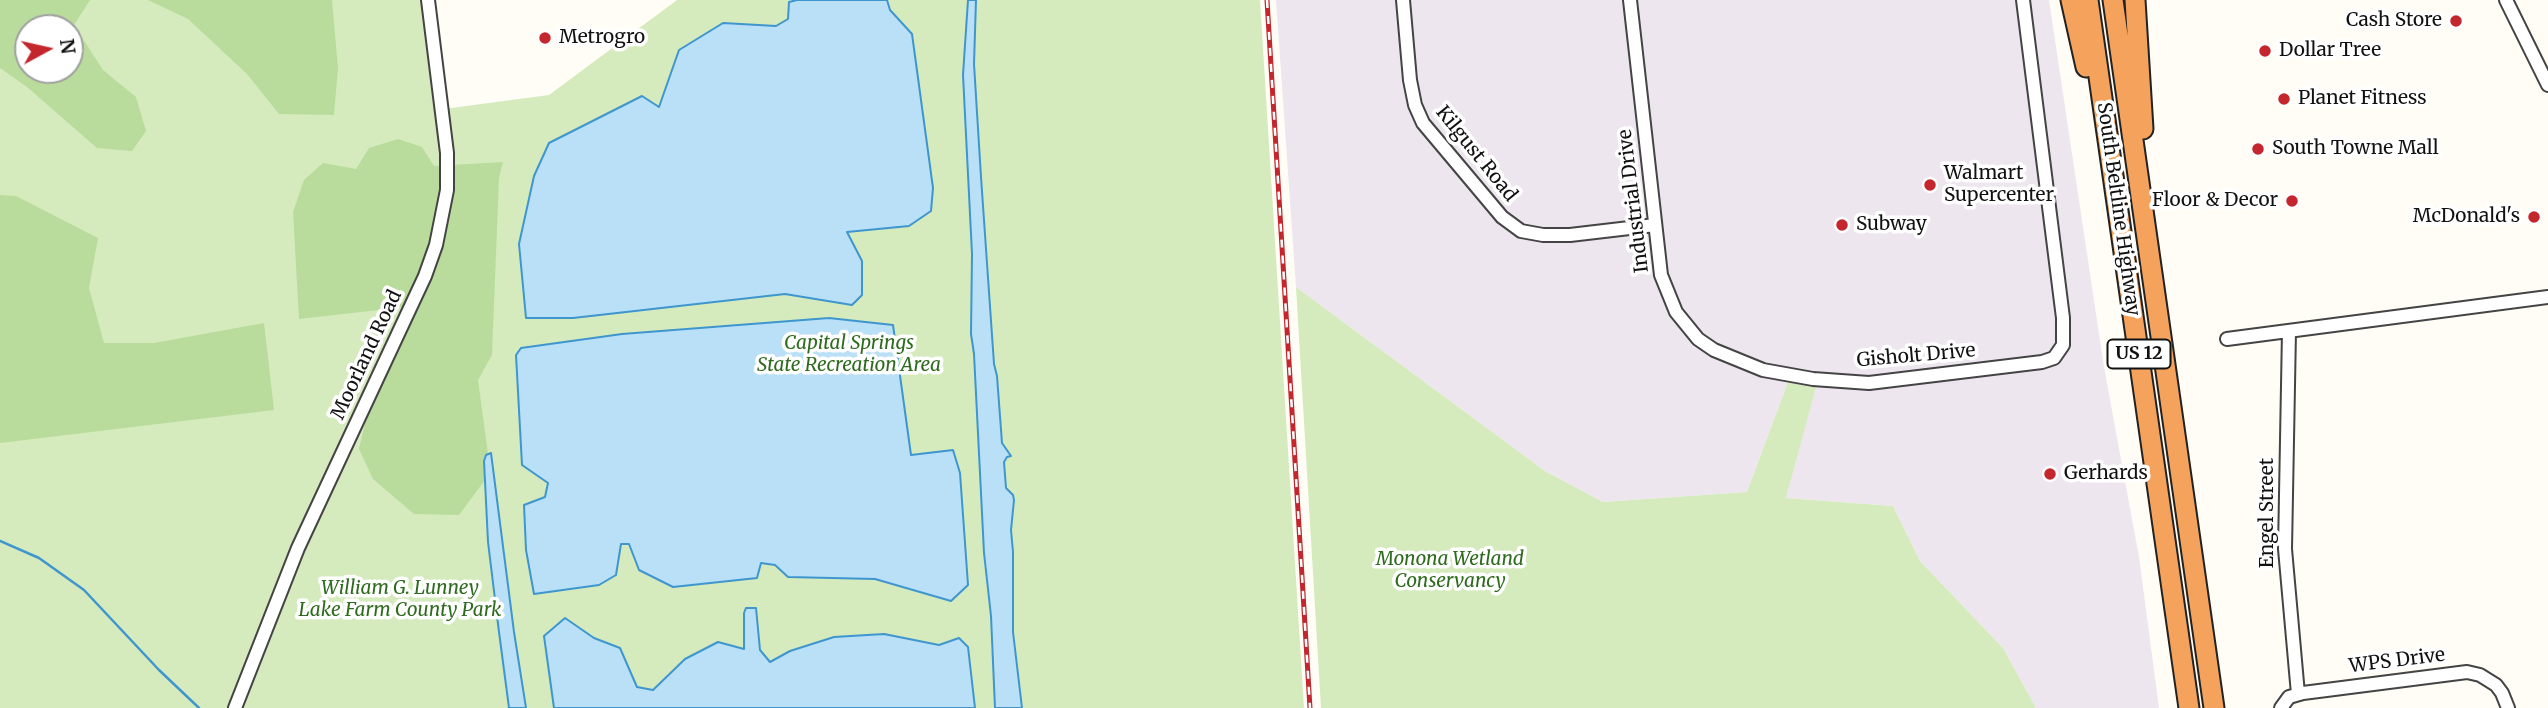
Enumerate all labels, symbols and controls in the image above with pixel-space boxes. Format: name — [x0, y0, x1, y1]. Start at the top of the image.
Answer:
place label: Cash Store — [2346, 10, 2442, 32]
marker: Cash Store — [2448, 13, 2464, 29]
north arrow — [14, 14, 84, 84]
place label: Metrogro — [559, 27, 645, 49]
marker: Metrogro — [537, 30, 553, 46]
text: N — [55, 37, 81, 55]
place label: Dollar Tree — [2279, 40, 2381, 62]
marker: Dollar Tree — [2257, 43, 2273, 59]
place label: Planet Fitness — [2298, 88, 2427, 110]
marker: Planet Fitness — [2276, 91, 2292, 107]
street label: South Beltline Highway — [2092, 101, 2144, 317]
street label: Kilgust Road — [1431, 102, 1521, 206]
street label: Industrial Drive — [1614, 128, 1654, 274]
place label: South Towne Mall — [2272, 138, 2439, 160]
marker: South Towne Mall — [2250, 141, 2266, 157]
place label: Walmart Supercenter — [1944, 163, 2054, 207]
marker: Walmart Supercenter — [1922, 177, 1938, 193]
place label: Floor & Decor — [2152, 190, 2278, 212]
marker: Floor & Decor — [2284, 193, 2300, 209]
place label: McDonald's — [2413, 206, 2520, 228]
marker: McDonald's — [2526, 209, 2542, 225]
place label: Subway — [1856, 214, 1927, 236]
marker: Subway — [1834, 217, 1850, 233]
street label: Moorland Road — [327, 287, 407, 423]
park label: Capital Springs State Recreation Area — [757, 333, 941, 377]
street label: Gisholt Drive — [1856, 339, 1976, 373]
road number: US 12 — [2108, 340, 2170, 368]
street label: Engel Street — [2257, 458, 2279, 568]
place label: Gerhards — [2064, 463, 2148, 485]
marker: Gerhards — [2042, 466, 2058, 482]
park label: Monona Wetland Conservancy — [1376, 549, 1524, 593]
park label: William G. Lunney Lake Farm County Park — [299, 578, 501, 622]
street label: WPS Drive — [2348, 644, 2446, 678]

